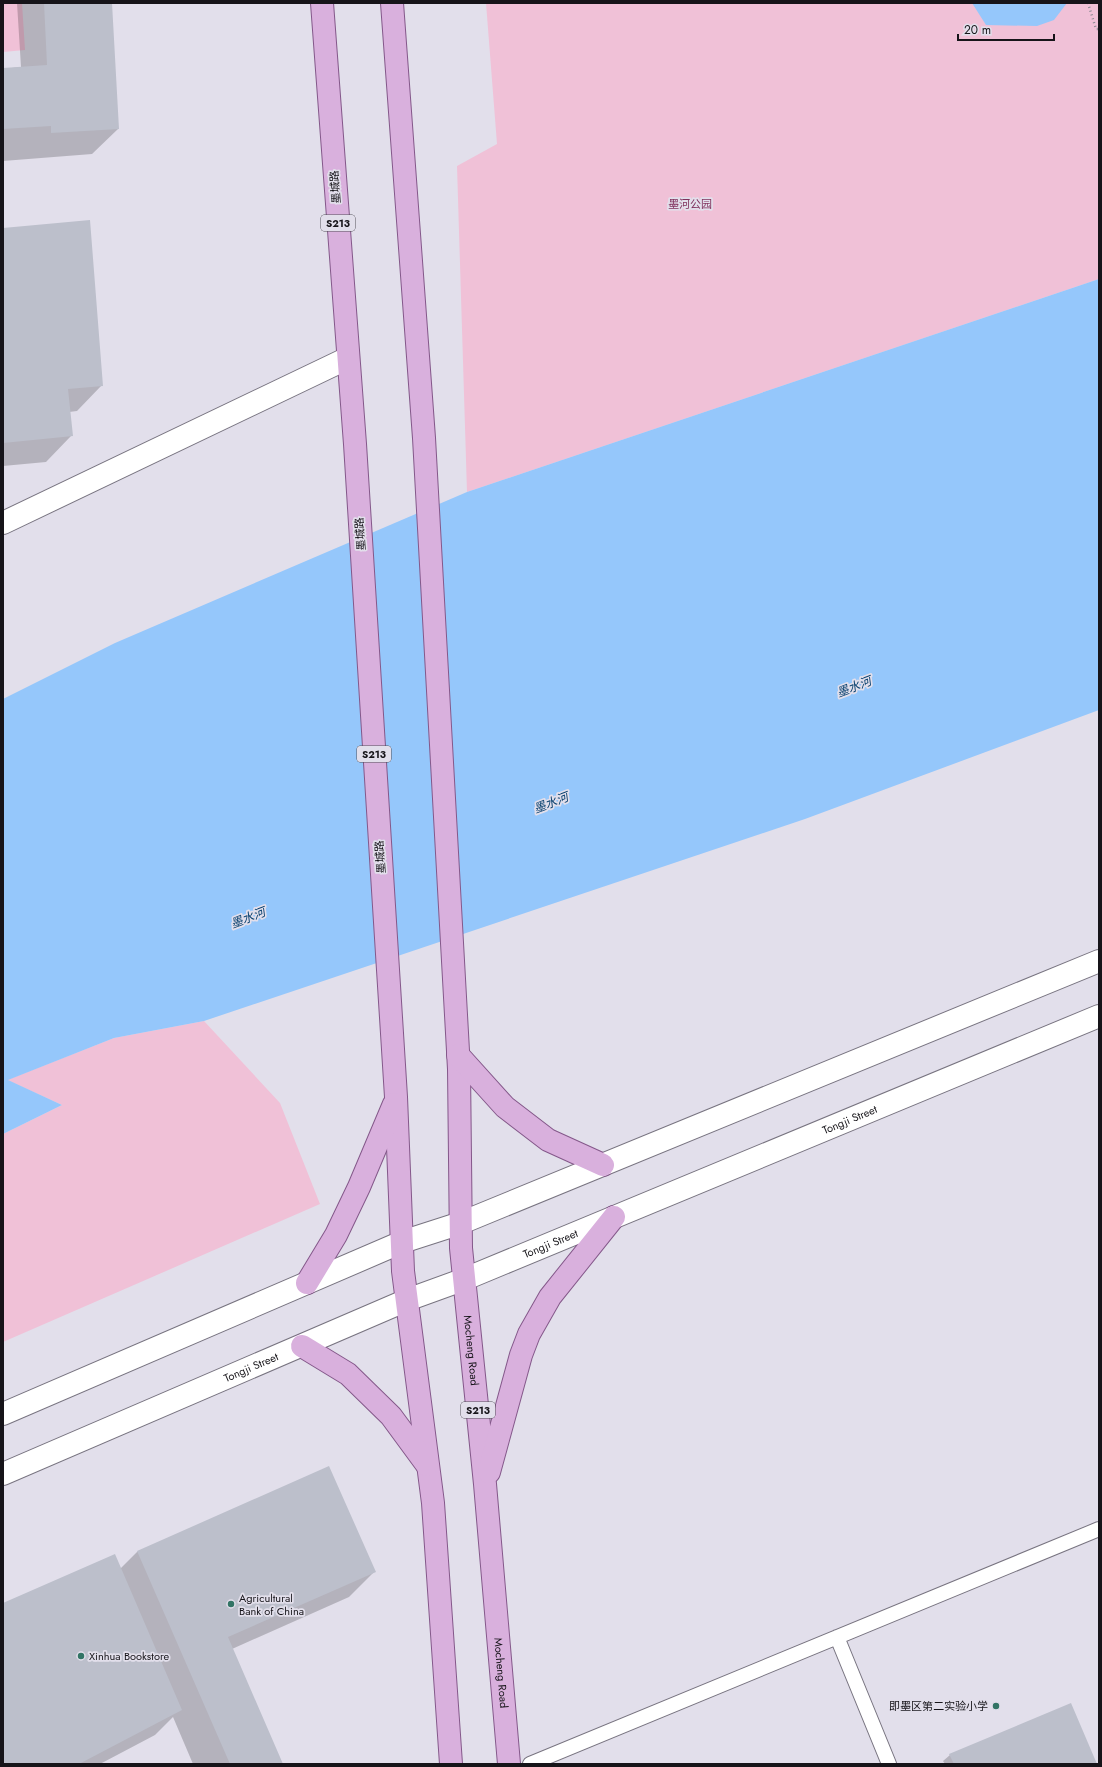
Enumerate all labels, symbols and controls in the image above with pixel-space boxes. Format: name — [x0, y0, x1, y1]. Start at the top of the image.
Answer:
scale bar — [958, 16, 1054, 42]
text: 20 m — [964, 21, 991, 39]
street label: 墨城路 — [326, 170, 344, 204]
park label: 墨河公园 — [668, 196, 712, 212]
road number: S213 — [321, 215, 355, 231]
street label: 墨城路 — [351, 517, 369, 551]
water label: 墨水河 — [834, 671, 876, 702]
road number: S213 — [357, 746, 391, 762]
water label: 墨水河 — [531, 787, 573, 818]
street label: 墨城路 — [371, 840, 389, 874]
water label: 墨水河 — [228, 902, 270, 933]
street label: Tongji Street — [820, 1101, 880, 1138]
street label: Tongji Street — [521, 1225, 581, 1262]
street label: Mocheng Road — [460, 1314, 483, 1386]
street label: Tongji Street — [221, 1348, 281, 1386]
road number: S213 — [461, 1402, 495, 1418]
place label: Agricultural Bank of China — [239, 1590, 304, 1619]
marker: Agricultural Bank of China — [226, 1599, 236, 1609]
street label: Mocheng Road — [490, 1637, 512, 1709]
place label: Xinhua Bookstore — [89, 1648, 170, 1664]
marker: Xinhua Bookstore — [76, 1651, 86, 1661]
place label: 即墨区第二实验小学 — [889, 1698, 988, 1714]
marker: 即墨区第二实验小学 — [991, 1701, 1001, 1711]

